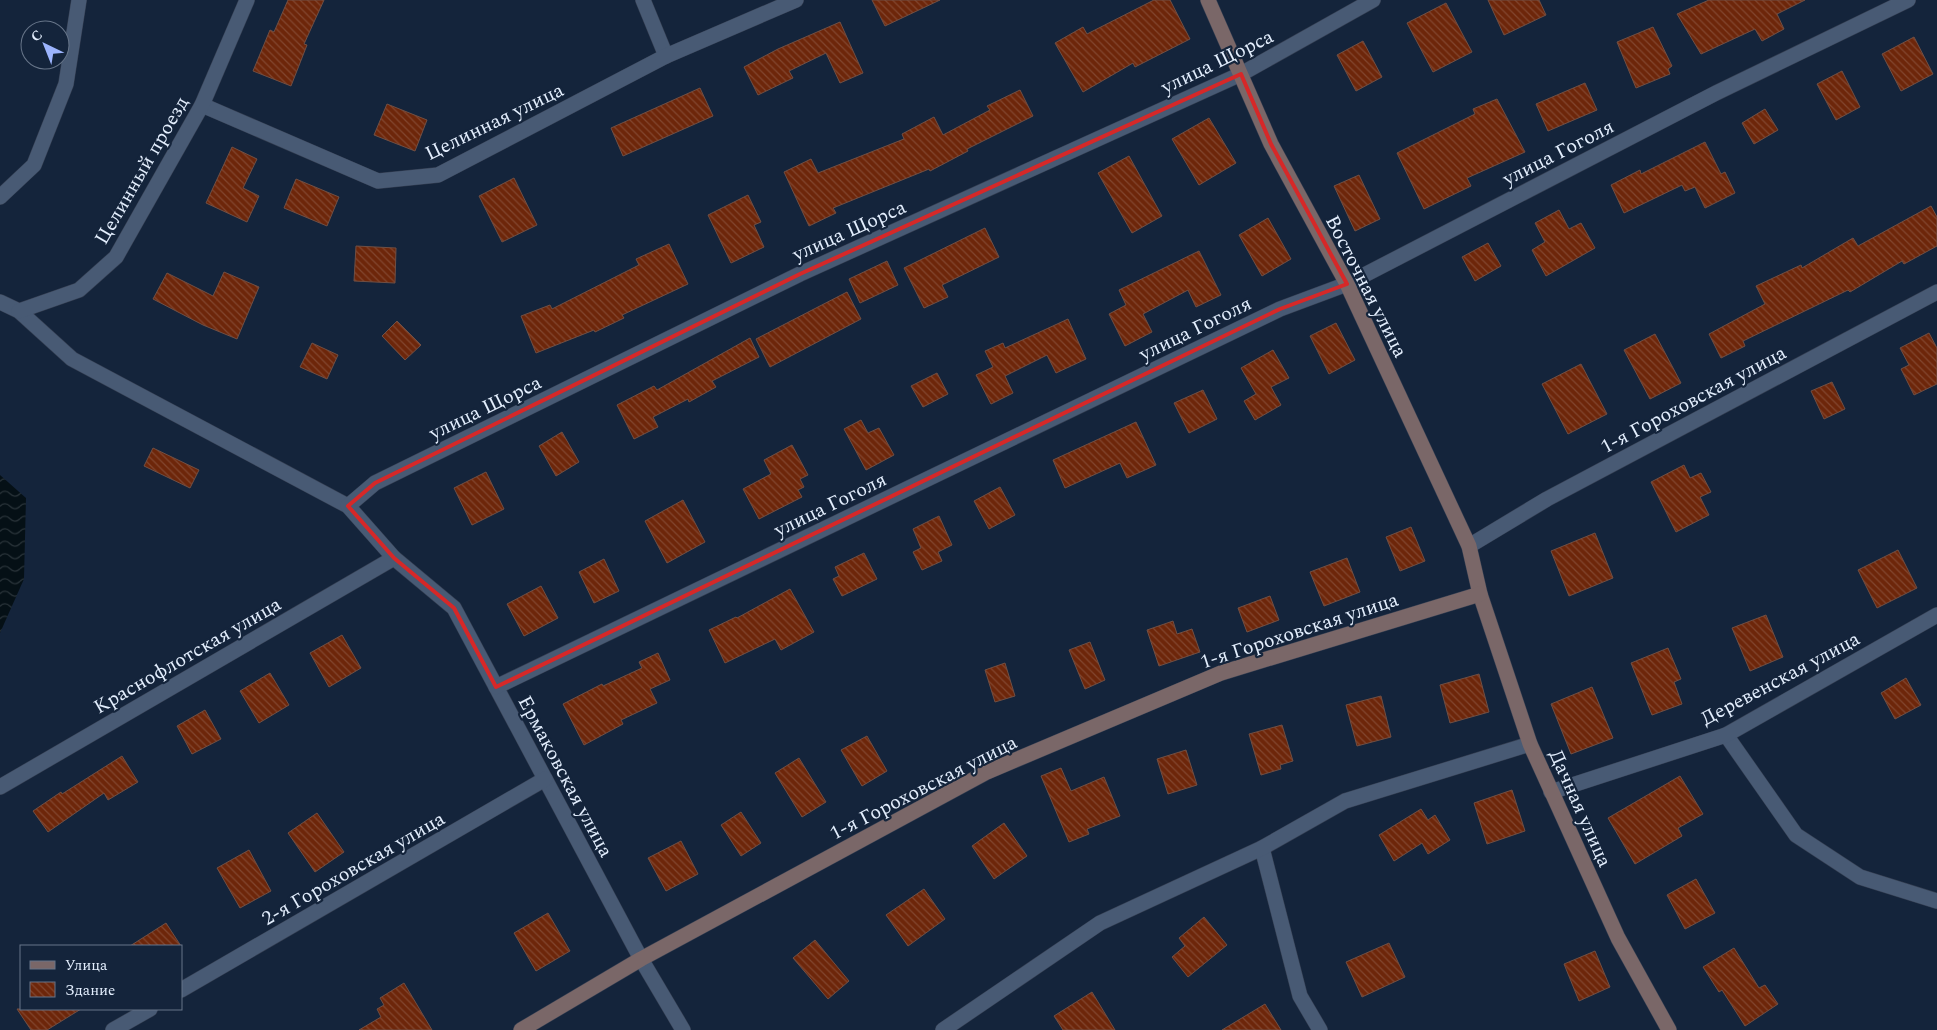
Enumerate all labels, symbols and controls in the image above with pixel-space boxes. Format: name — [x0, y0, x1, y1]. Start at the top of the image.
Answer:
north arrow — [20, 20, 70, 70]
street label: улица Щорса — [1155, 22, 1279, 103]
text: С — [26, 25, 47, 47]
street label: Целинная улица — [420, 75, 569, 169]
street label: Целинный проезд — [87, 91, 197, 250]
street label: улица Гоголя — [1497, 112, 1619, 194]
street label: улица Щорса — [787, 192, 911, 270]
street label: Восточная улица — [1317, 210, 1415, 363]
street label: улица Гоголя — [1133, 289, 1257, 370]
street label: 1-я Гороховская улица — [1595, 338, 1792, 462]
street label: улица Щорса — [423, 368, 547, 449]
street label: улица Гоголя — [768, 465, 892, 546]
street label: 1-я Гороховская улица — [1196, 585, 1403, 677]
street label: Краснофлотская улица — [88, 590, 287, 722]
street label: Деревенская улица — [1695, 624, 1866, 734]
street label: Ермаковская улица — [510, 690, 621, 863]
street label: 1-я Гороховская улица — [824, 727, 1023, 848]
street label: Дачная улица — [1541, 745, 1620, 872]
street label: 2-я Гороховская улица — [256, 804, 451, 934]
legend — [20, 945, 182, 1010]
text: Улица — [65, 954, 108, 977]
text: Здание — [65, 979, 115, 1002]

